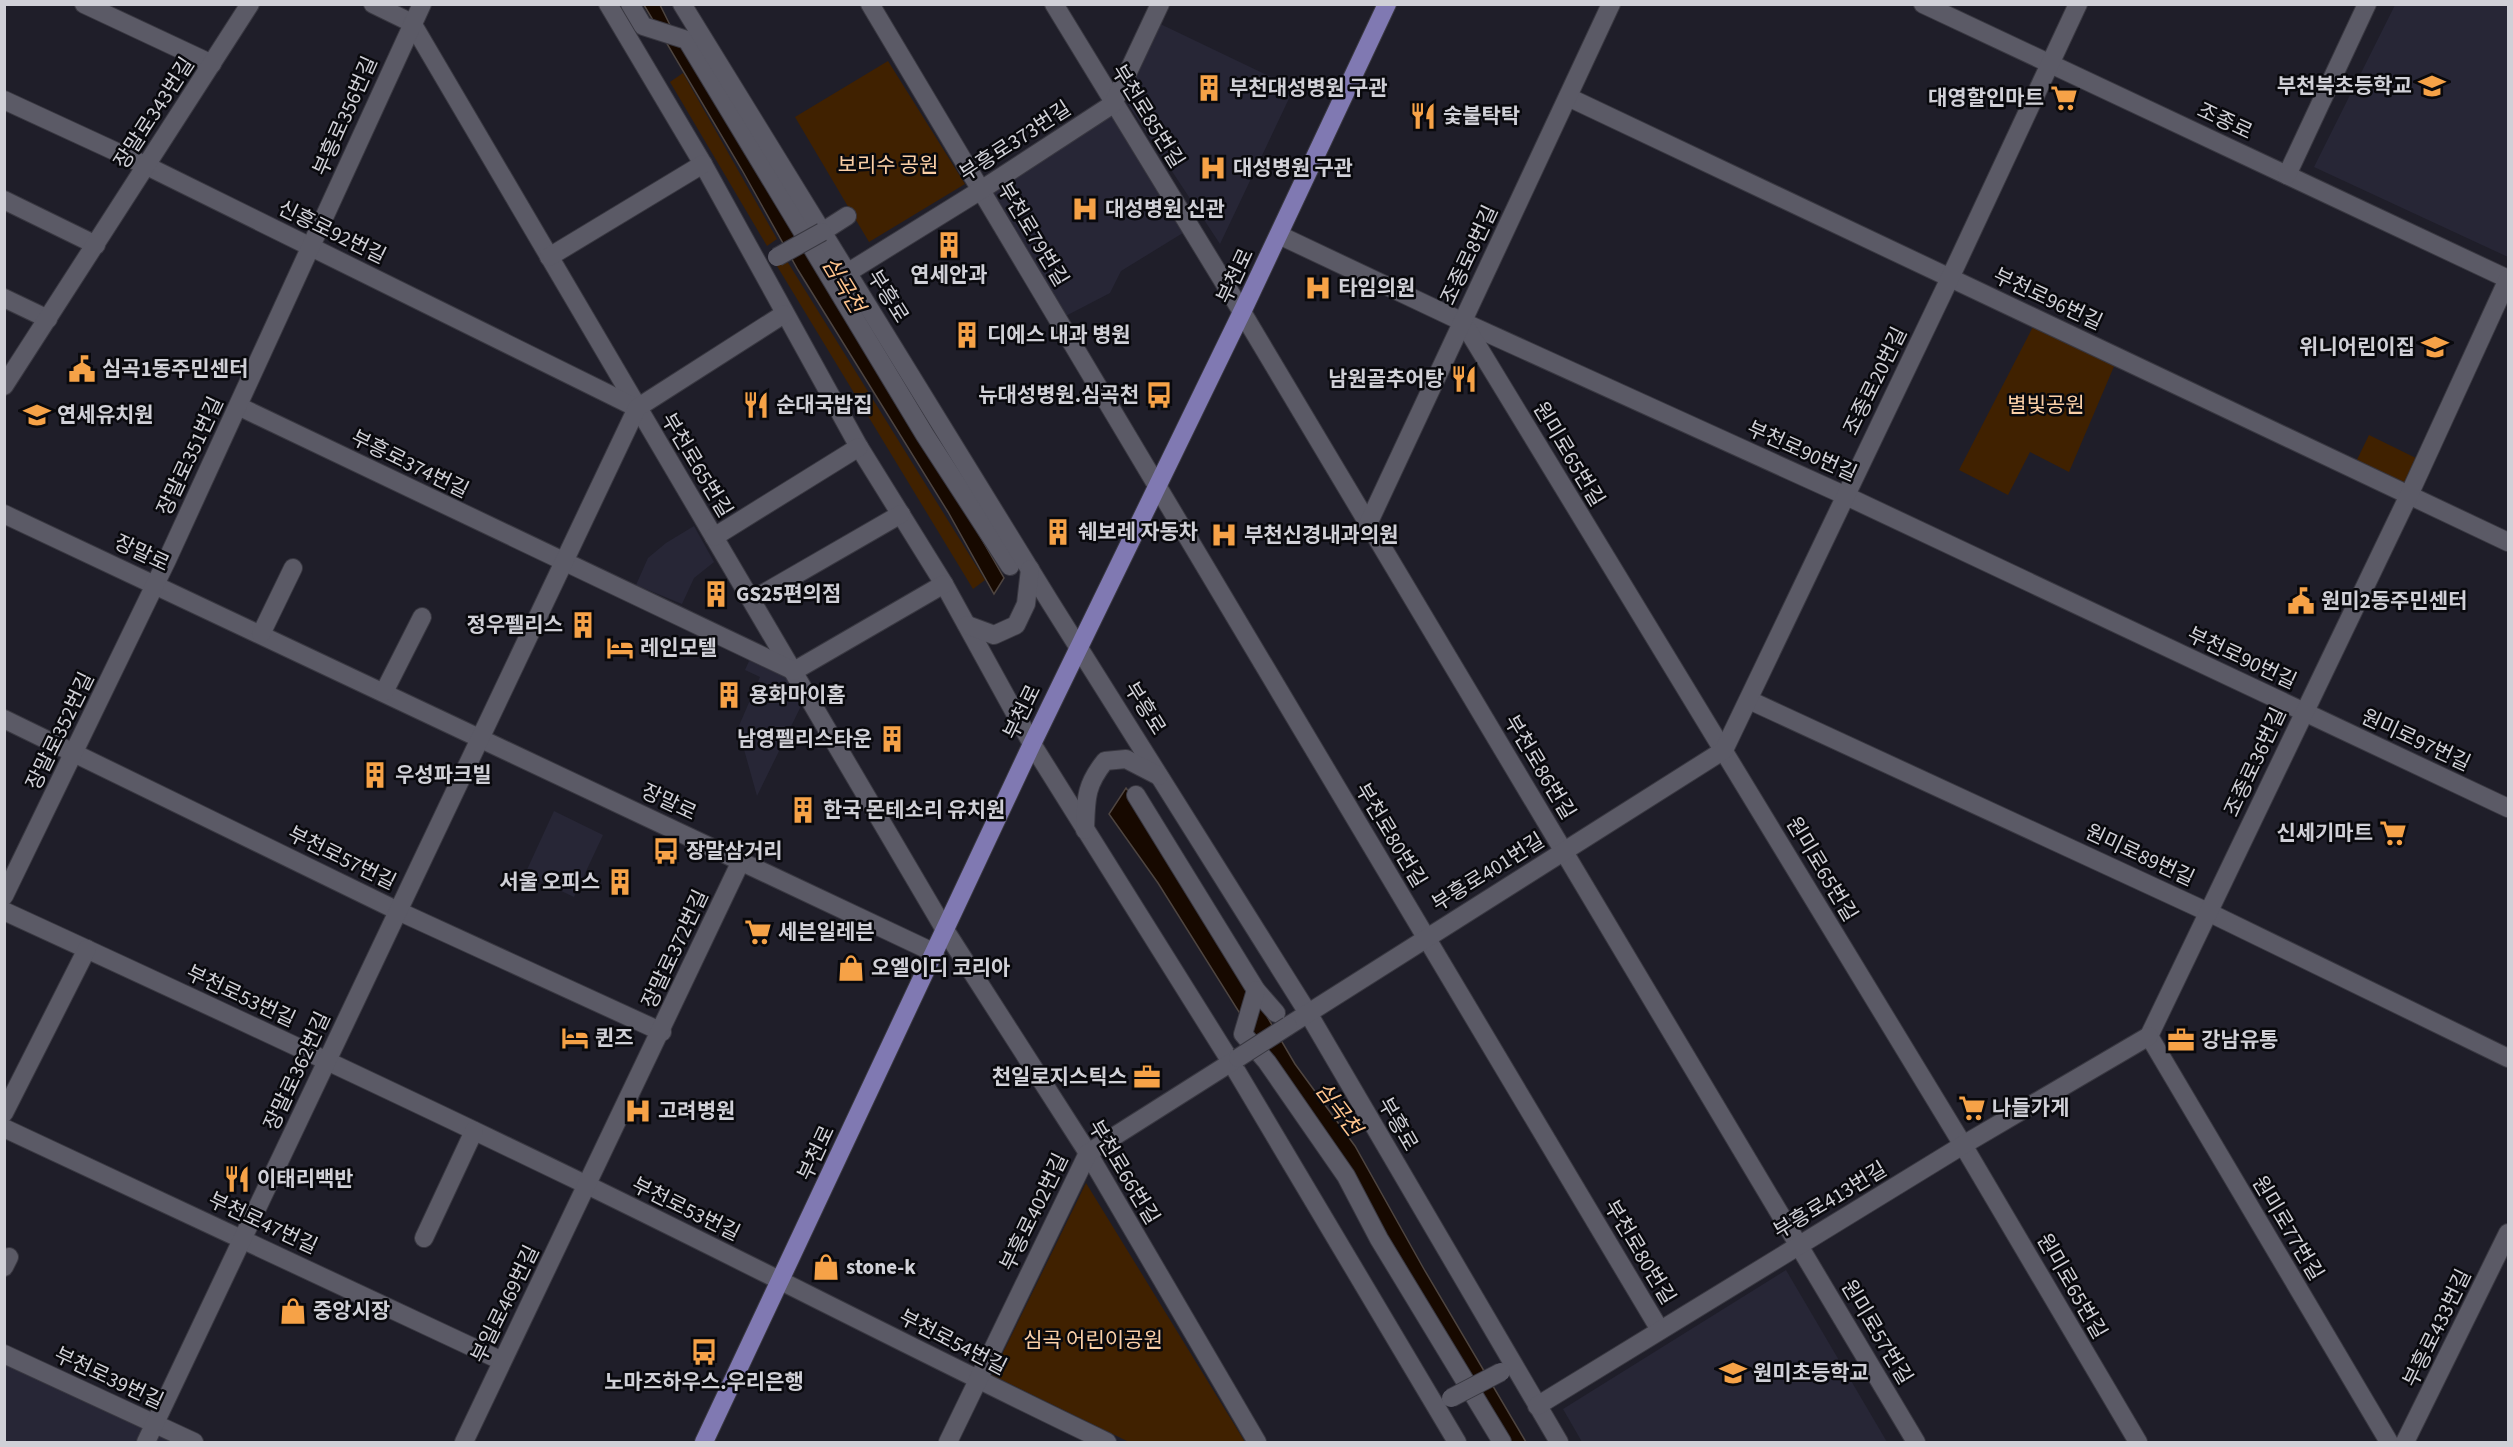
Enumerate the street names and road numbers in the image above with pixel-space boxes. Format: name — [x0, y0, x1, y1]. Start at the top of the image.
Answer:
street label: 장말로343번길 — [107, 51, 201, 175]
street label: 부흥로356번길 — [305, 51, 385, 181]
street label: 부천로85번길 — [1104, 58, 1192, 174]
street label: 부흥로373번길 — [953, 94, 1077, 188]
street label: 조종로 — [2192, 95, 2258, 147]
street label: 부천로79번길 — [990, 176, 1076, 292]
street label: 신흥로92번길 — [273, 193, 391, 271]
street label: 조종로8번길 — [1433, 200, 1505, 310]
street label: 부천로 — [1209, 243, 1261, 309]
street label: 부천로96번길 — [1988, 261, 2108, 337]
street label: 부흥로 — [860, 263, 916, 329]
street label: 조종로20번길 — [1836, 322, 1914, 440]
street label: 장말로351번길 — [149, 392, 231, 520]
street label: 원미로65번길 — [1526, 396, 1612, 512]
street label: 부천로65번길 — [654, 407, 740, 523]
street label: 부천로90번길 — [1742, 413, 1862, 489]
street label: 부흥로374번길 — [346, 422, 474, 506]
street label: 장말로 — [109, 527, 175, 579]
street label: 부천로90번길 — [2182, 620, 2302, 696]
street label: 장말로352번길 — [18, 667, 102, 795]
street label: 부흥로 — [1117, 675, 1173, 741]
street label: 부천로 — [996, 679, 1048, 745]
street label: 조종로36번길 — [2217, 702, 2293, 822]
street label: 원미로97번길 — [2356, 702, 2476, 778]
street label: 부천로86번길 — [1497, 709, 1583, 825]
street label: 장말로 — [636, 776, 702, 828]
street label: 부천로80번길 — [1348, 777, 1434, 893]
street label: 원미로65번길 — [1779, 811, 1865, 927]
street label: 원미로89번길 — [2080, 817, 2200, 893]
street label: 부천로57번길 — [283, 819, 401, 897]
street label: 부흥로401번길 — [1426, 825, 1550, 919]
street label: 장말로372번길 — [634, 885, 716, 1013]
street label: 부천로53번길 — [181, 958, 301, 1034]
street label: 장말로362번길 — [256, 1007, 338, 1135]
street label: 부흥로 — [1371, 1091, 1425, 1157]
street label: 부천로66번길 — [1081, 1114, 1167, 1230]
street label: 부천로 — [790, 1120, 842, 1186]
street label: 부흥로402번길 — [992, 1148, 1076, 1276]
street label: 부흥로413번길 — [1767, 1154, 1893, 1246]
street label: 부천로53번길 — [627, 1170, 745, 1248]
street label: 원미로77번길 — [2245, 1170, 2331, 1286]
street label: 부천로47번길 — [203, 1185, 323, 1261]
street label: 부천로80번길 — [1597, 1194, 1683, 1310]
street label: 원미로65번길 — [2030, 1228, 2114, 1344]
street label: 부일로469번길 — [463, 1240, 547, 1368]
street label: 부흥로433번길 — [2395, 1264, 2479, 1392]
street label: 원미로57번길 — [1834, 1274, 1920, 1390]
street label: 부천로54번길 — [894, 1302, 1012, 1382]
street label: 부천로39번길 — [49, 1340, 169, 1416]

